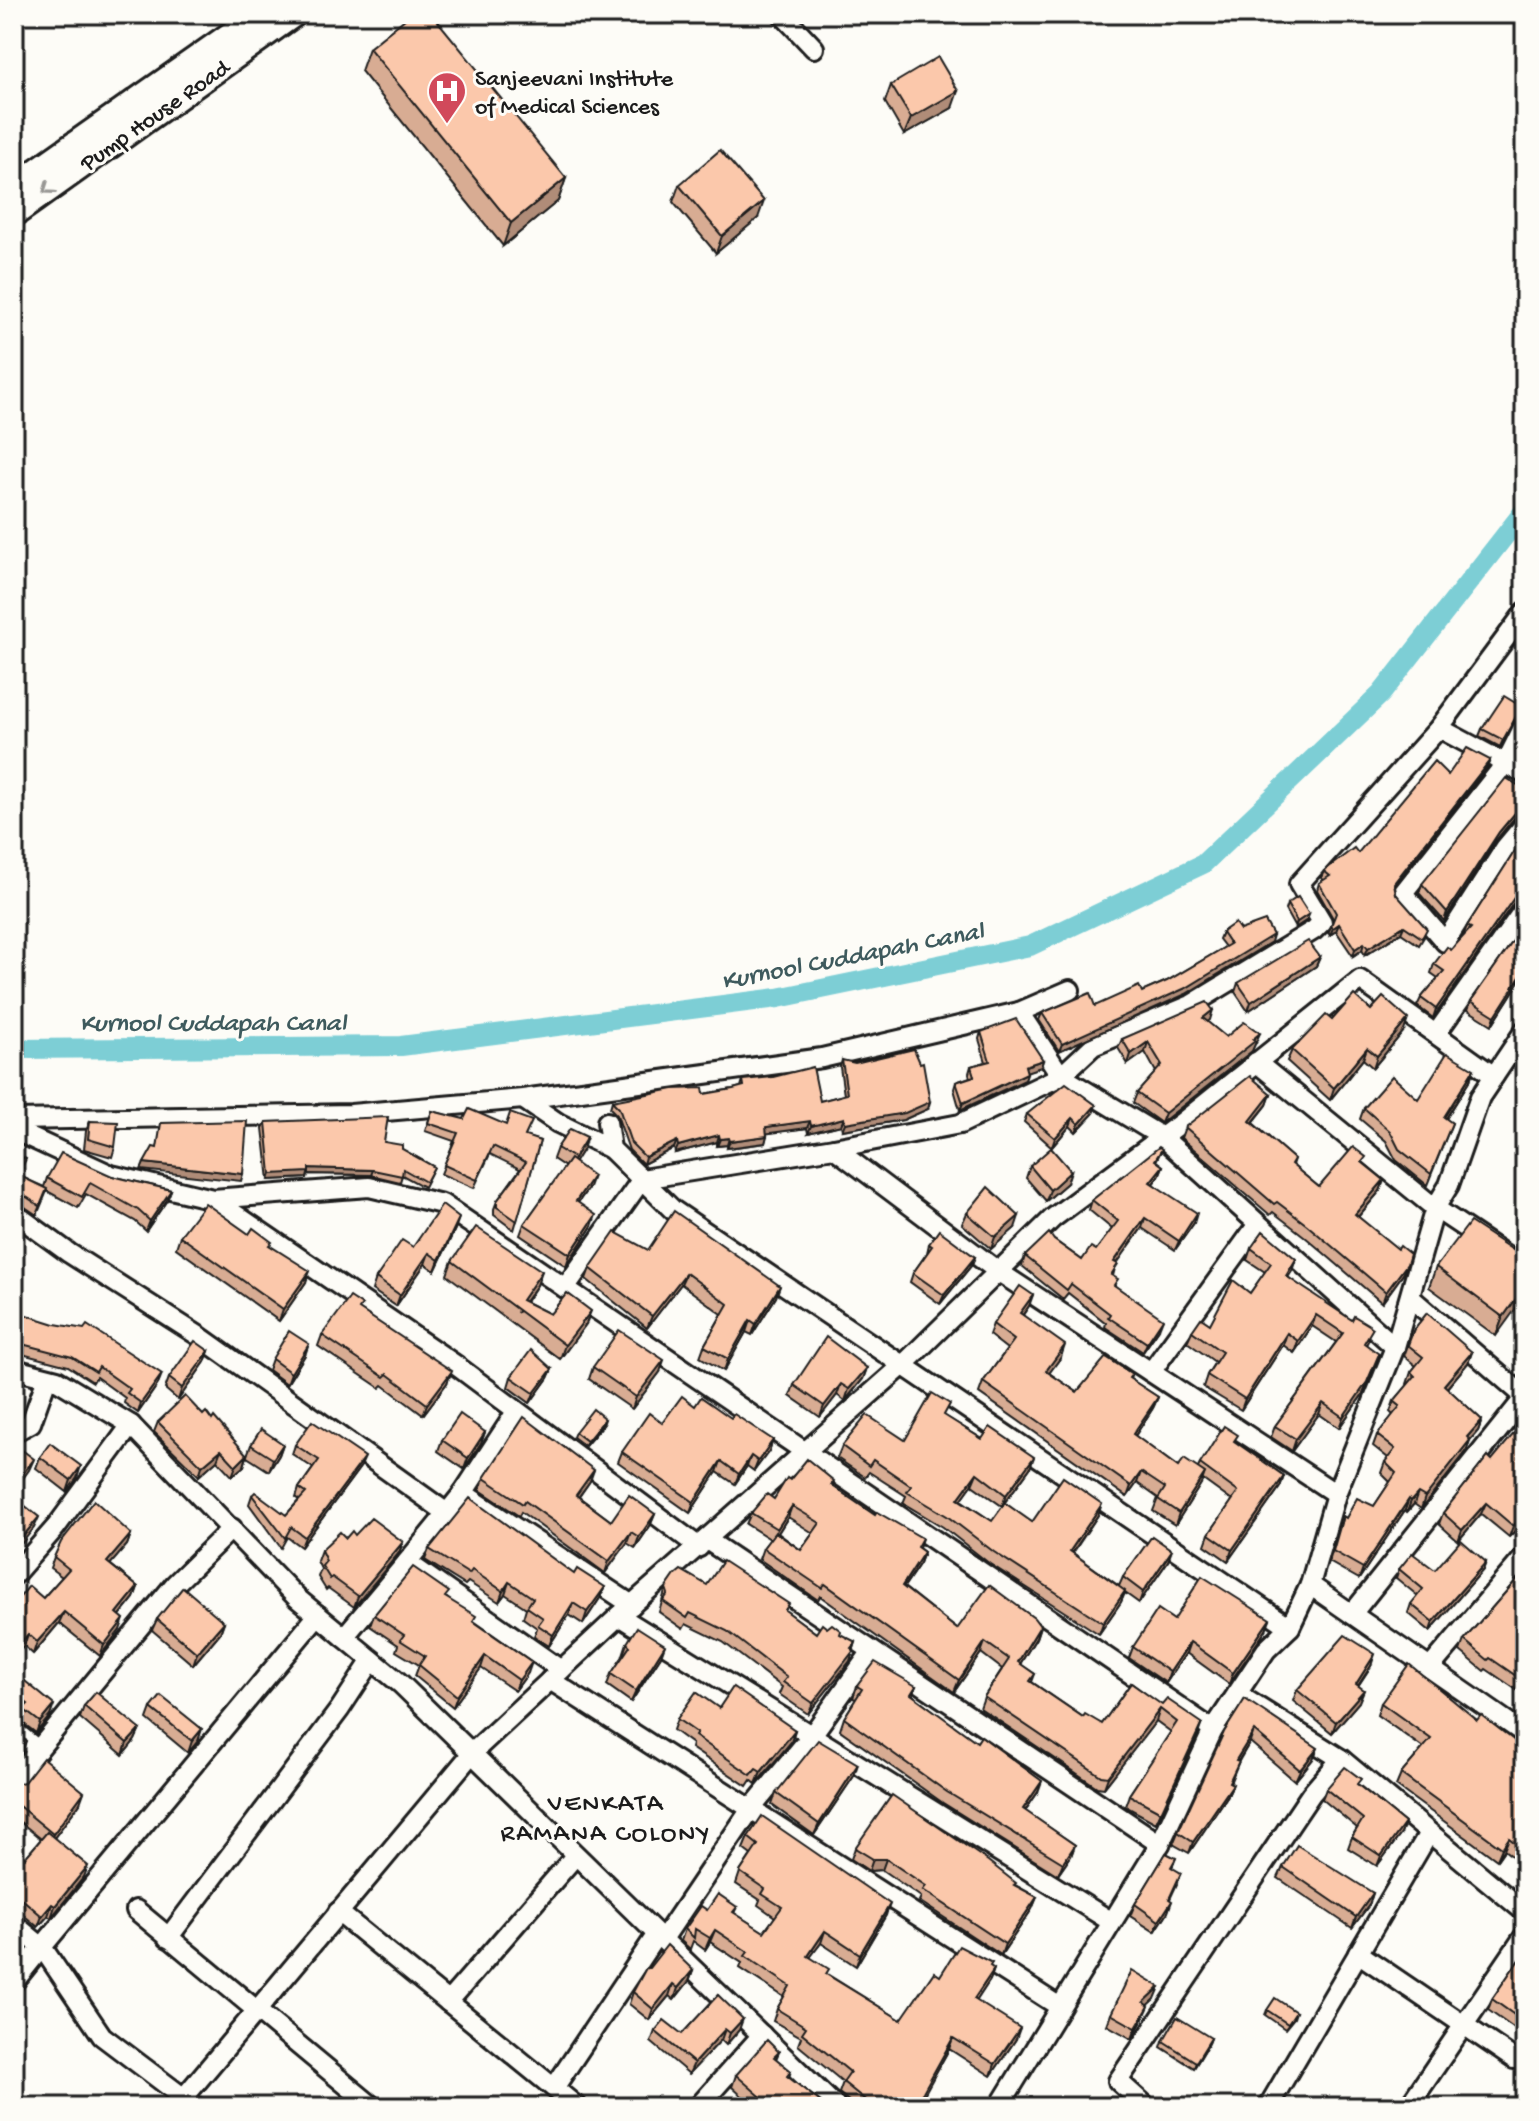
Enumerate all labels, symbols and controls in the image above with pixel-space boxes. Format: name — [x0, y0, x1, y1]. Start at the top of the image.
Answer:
street label: Pump House Road — [75, 53, 238, 180]
place label: Sanjeevani Institute of Medical Sciences — [475, 66, 674, 123]
hospital icon: Sanjeevani Institute of Medical Sciences — [426, 70, 468, 125]
one-way arrow — [42, 179, 57, 194]
water label: Kurnool Cuddapah Canal — [719, 918, 988, 999]
water label: Kurnool Cuddapah Canal — [80, 1010, 348, 1041]
district label: VENKATA RAMANA COLONY — [501, 1790, 711, 1851]

